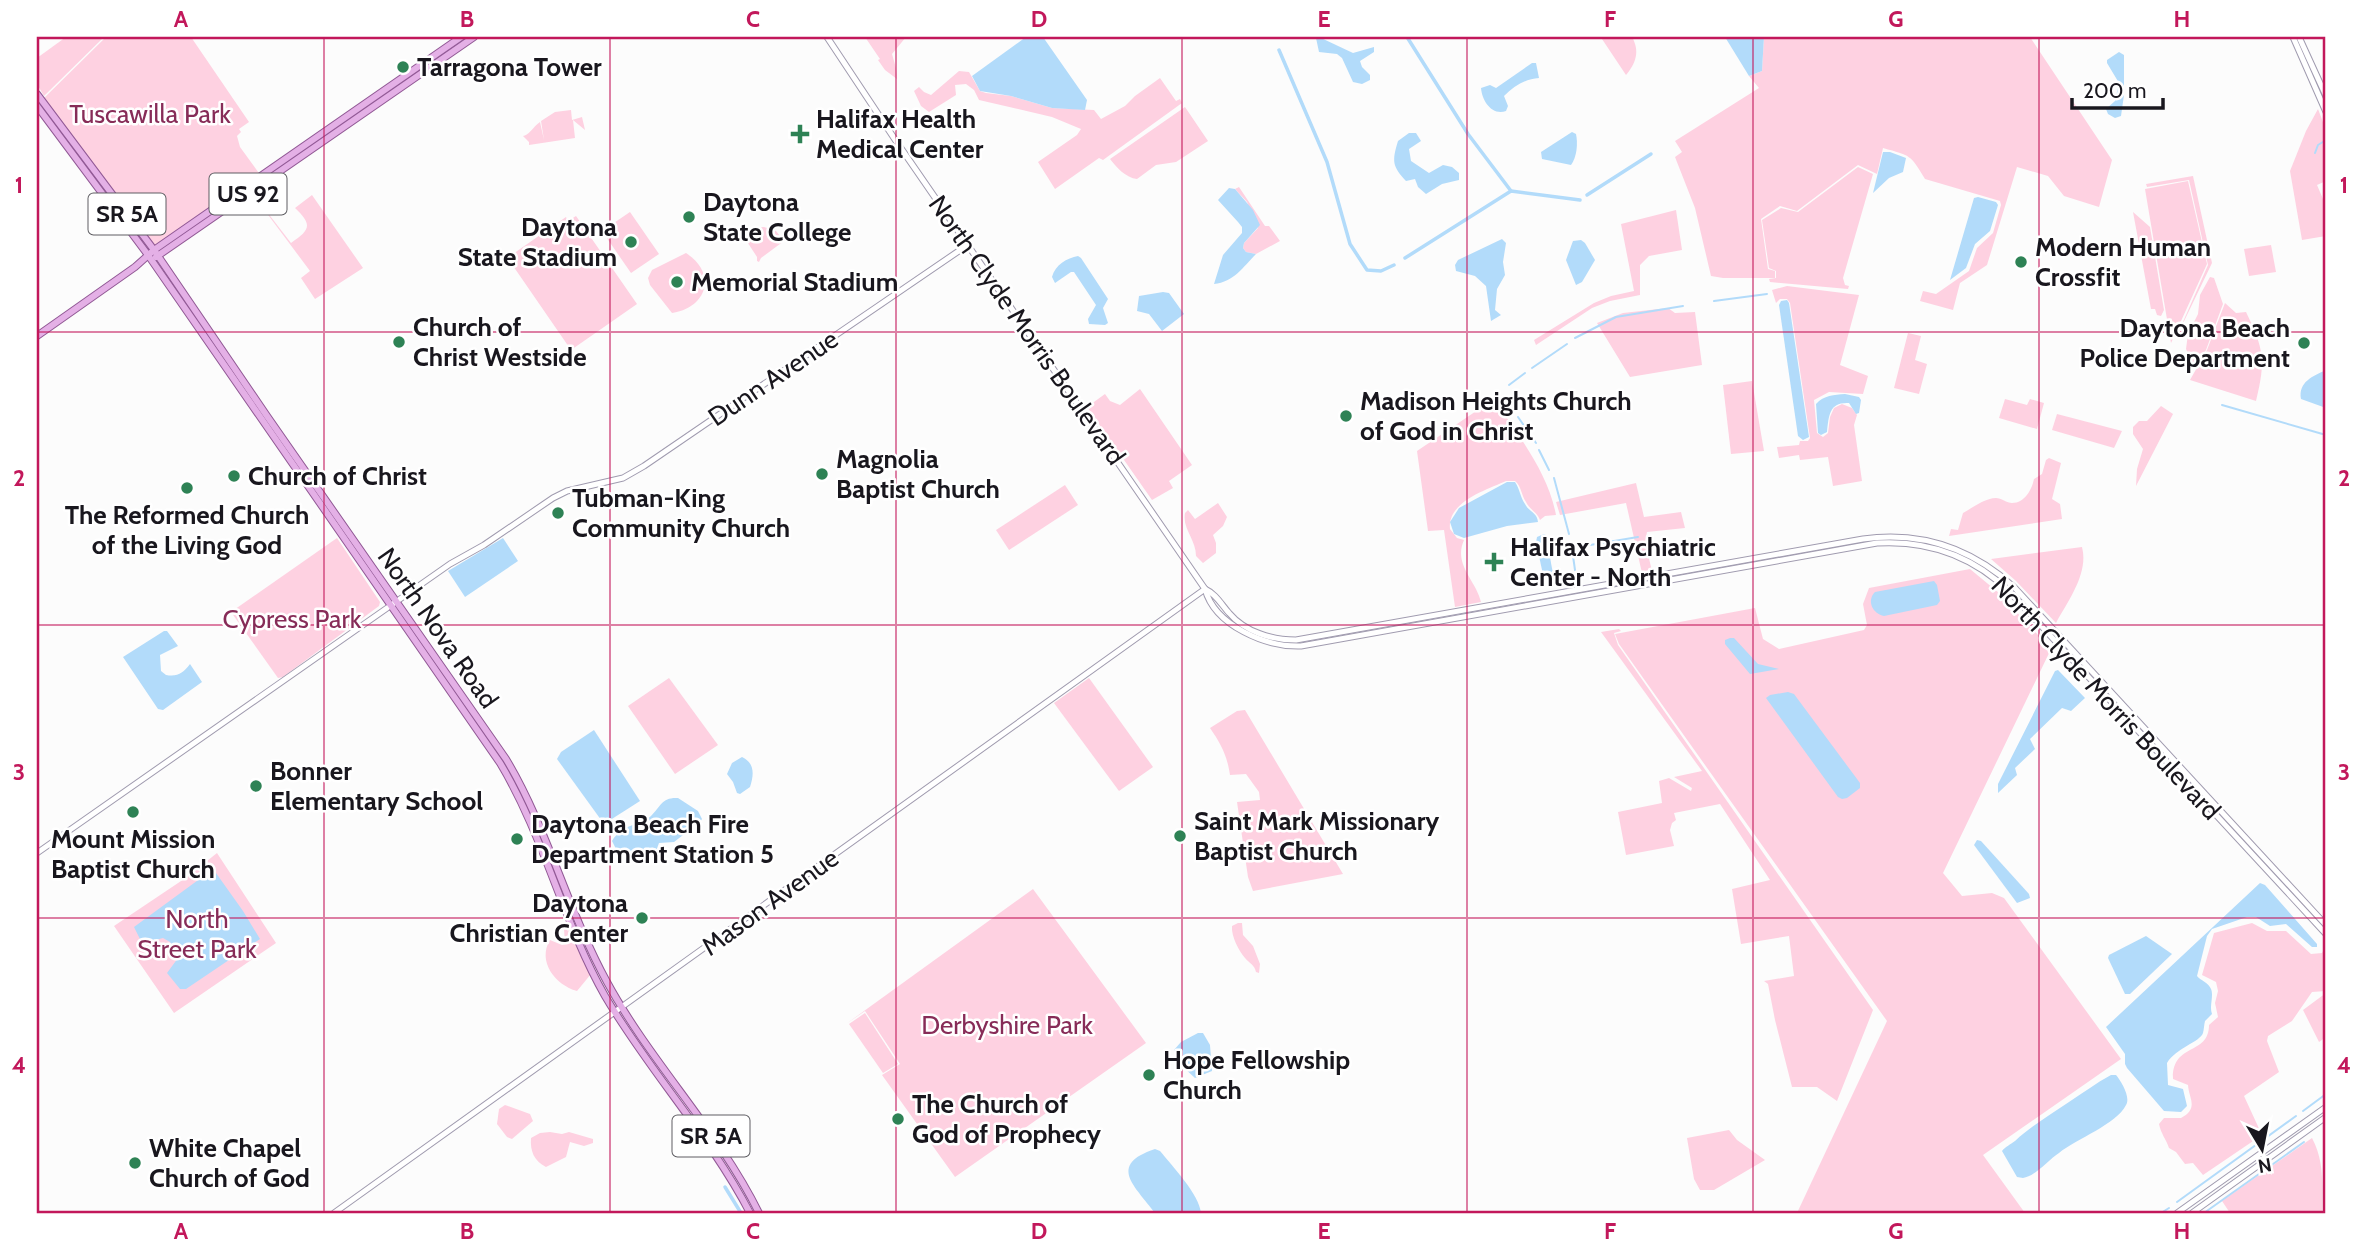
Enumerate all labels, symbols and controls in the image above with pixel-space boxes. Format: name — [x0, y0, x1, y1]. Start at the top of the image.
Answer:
text: A — [174, 5, 189, 33]
text: B — [460, 5, 474, 33]
text: C — [746, 5, 760, 33]
text: D — [1031, 5, 1047, 33]
text: E — [1317, 5, 1331, 33]
text: F — [1604, 5, 1616, 33]
text: G — [1888, 5, 1904, 33]
text: H — [2174, 5, 2190, 33]
place label: Tarragona Tower — [417, 51, 602, 83]
marker: Tarragona Tower — [395, 59, 411, 75]
scale bar — [2072, 66, 2164, 110]
text: 200 m — [2083, 78, 2146, 103]
park label: Tuscawilla Park — [69, 98, 231, 130]
place label: Halifax Health Medical Center — [816, 103, 984, 165]
marker: Halifax Health Medical Center — [790, 124, 810, 144]
text: 1 — [15, 171, 23, 199]
text: 1 — [2340, 171, 2348, 199]
road number: US 92 — [210, 174, 286, 214]
place label: Daytona State College — [703, 186, 851, 248]
street label: North Clyde Morris Boulevard — [922, 189, 1132, 471]
road number: SR 5A — [88, 194, 166, 234]
marker: Daytona State College — [681, 209, 697, 225]
place label: Daytona State Stadium — [458, 211, 617, 273]
place label: Modern Human Crossfit — [2035, 231, 2211, 293]
marker: Daytona State Stadium — [623, 234, 639, 250]
marker: Modern Human Crossfit — [2013, 254, 2029, 270]
place label: Memorial Stadium — [691, 266, 898, 298]
marker: Memorial Stadium — [669, 274, 685, 290]
place label: Church of Christ Westside — [413, 311, 587, 373]
place label: Daytona Beach Police Department — [2080, 312, 2290, 374]
street label: Dunn Avenue — [702, 323, 844, 433]
marker: Church of Christ Westside — [391, 334, 407, 350]
marker: Daytona Beach Police Department — [2296, 335, 2312, 351]
place label: Madison Heights Church of God in Christ — [1360, 385, 1632, 447]
marker: Madison Heights Church of God in Christ — [1338, 408, 1354, 424]
place label: Magnolia Baptist Church — [836, 443, 1000, 505]
place label: Church of Christ — [248, 460, 427, 492]
text: 2 — [13, 464, 25, 492]
text: 2 — [2338, 464, 2350, 492]
marker: Magnolia Baptist Church — [814, 466, 830, 482]
marker: Church of Christ — [226, 468, 242, 484]
marker: The Reformed Church of the Living God — [179, 480, 195, 496]
place label: Tubman-King Community Church — [572, 482, 790, 544]
place label: The Reformed Church of the Living God — [65, 499, 309, 561]
marker: Tubman-King Community Church — [550, 505, 566, 521]
place label: Halifax Psychiatric Center - North — [1510, 531, 1716, 593]
street label: North Nova Road — [371, 542, 505, 714]
marker: Halifax Psychiatric Center - North — [1484, 552, 1504, 572]
street label: North Clyde Morris Boulevard — [1985, 570, 2227, 826]
park label: Cypress Park — [223, 603, 362, 635]
place label: Bonner Elementary School — [270, 755, 483, 817]
text: 3 — [13, 758, 25, 786]
text: 3 — [2338, 758, 2350, 786]
marker: Bonner Elementary School — [248, 778, 264, 794]
marker: Mount Mission Baptist Church — [125, 804, 141, 820]
place label: Saint Mark Missionary Baptist Church — [1194, 805, 1439, 867]
place label: Daytona Beach Fire Department Station 5 — [531, 808, 774, 870]
place label: Mount Mission Baptist Church — [51, 823, 215, 885]
marker: Saint Mark Missionary Baptist Church — [1172, 828, 1188, 844]
marker: Daytona Beach Fire Department Station 5 — [509, 831, 525, 847]
street label: Mason Avenue — [695, 842, 845, 962]
place label: Daytona Christian Center — [450, 887, 628, 949]
park label: North Street Park — [137, 903, 257, 965]
marker: Daytona Christian Center — [634, 910, 650, 926]
park label: Derbyshire Park — [921, 1009, 1093, 1041]
place label: Hope Fellowship Church — [1163, 1044, 1350, 1106]
text: 4 — [12, 1051, 26, 1079]
text: 4 — [2337, 1051, 2351, 1079]
marker: Hope Fellowship Church — [1141, 1067, 1157, 1083]
place label: The Church of God of Prophecy — [912, 1088, 1101, 1150]
marker: The Church of God of Prophecy — [890, 1111, 906, 1127]
north arrow — [2226, 1114, 2296, 1184]
road number: SR 5A — [672, 1116, 750, 1156]
place label: White Chapel Church of God — [149, 1132, 310, 1194]
text: N — [2256, 1153, 2273, 1178]
marker: White Chapel Church of God — [127, 1155, 143, 1171]
text: A — [174, 1217, 189, 1245]
text: B — [460, 1217, 474, 1245]
text: C — [746, 1217, 760, 1245]
text: D — [1031, 1217, 1047, 1245]
text: E — [1317, 1217, 1331, 1245]
text: F — [1604, 1217, 1616, 1245]
text: G — [1888, 1217, 1904, 1245]
text: H — [2174, 1217, 2190, 1245]

